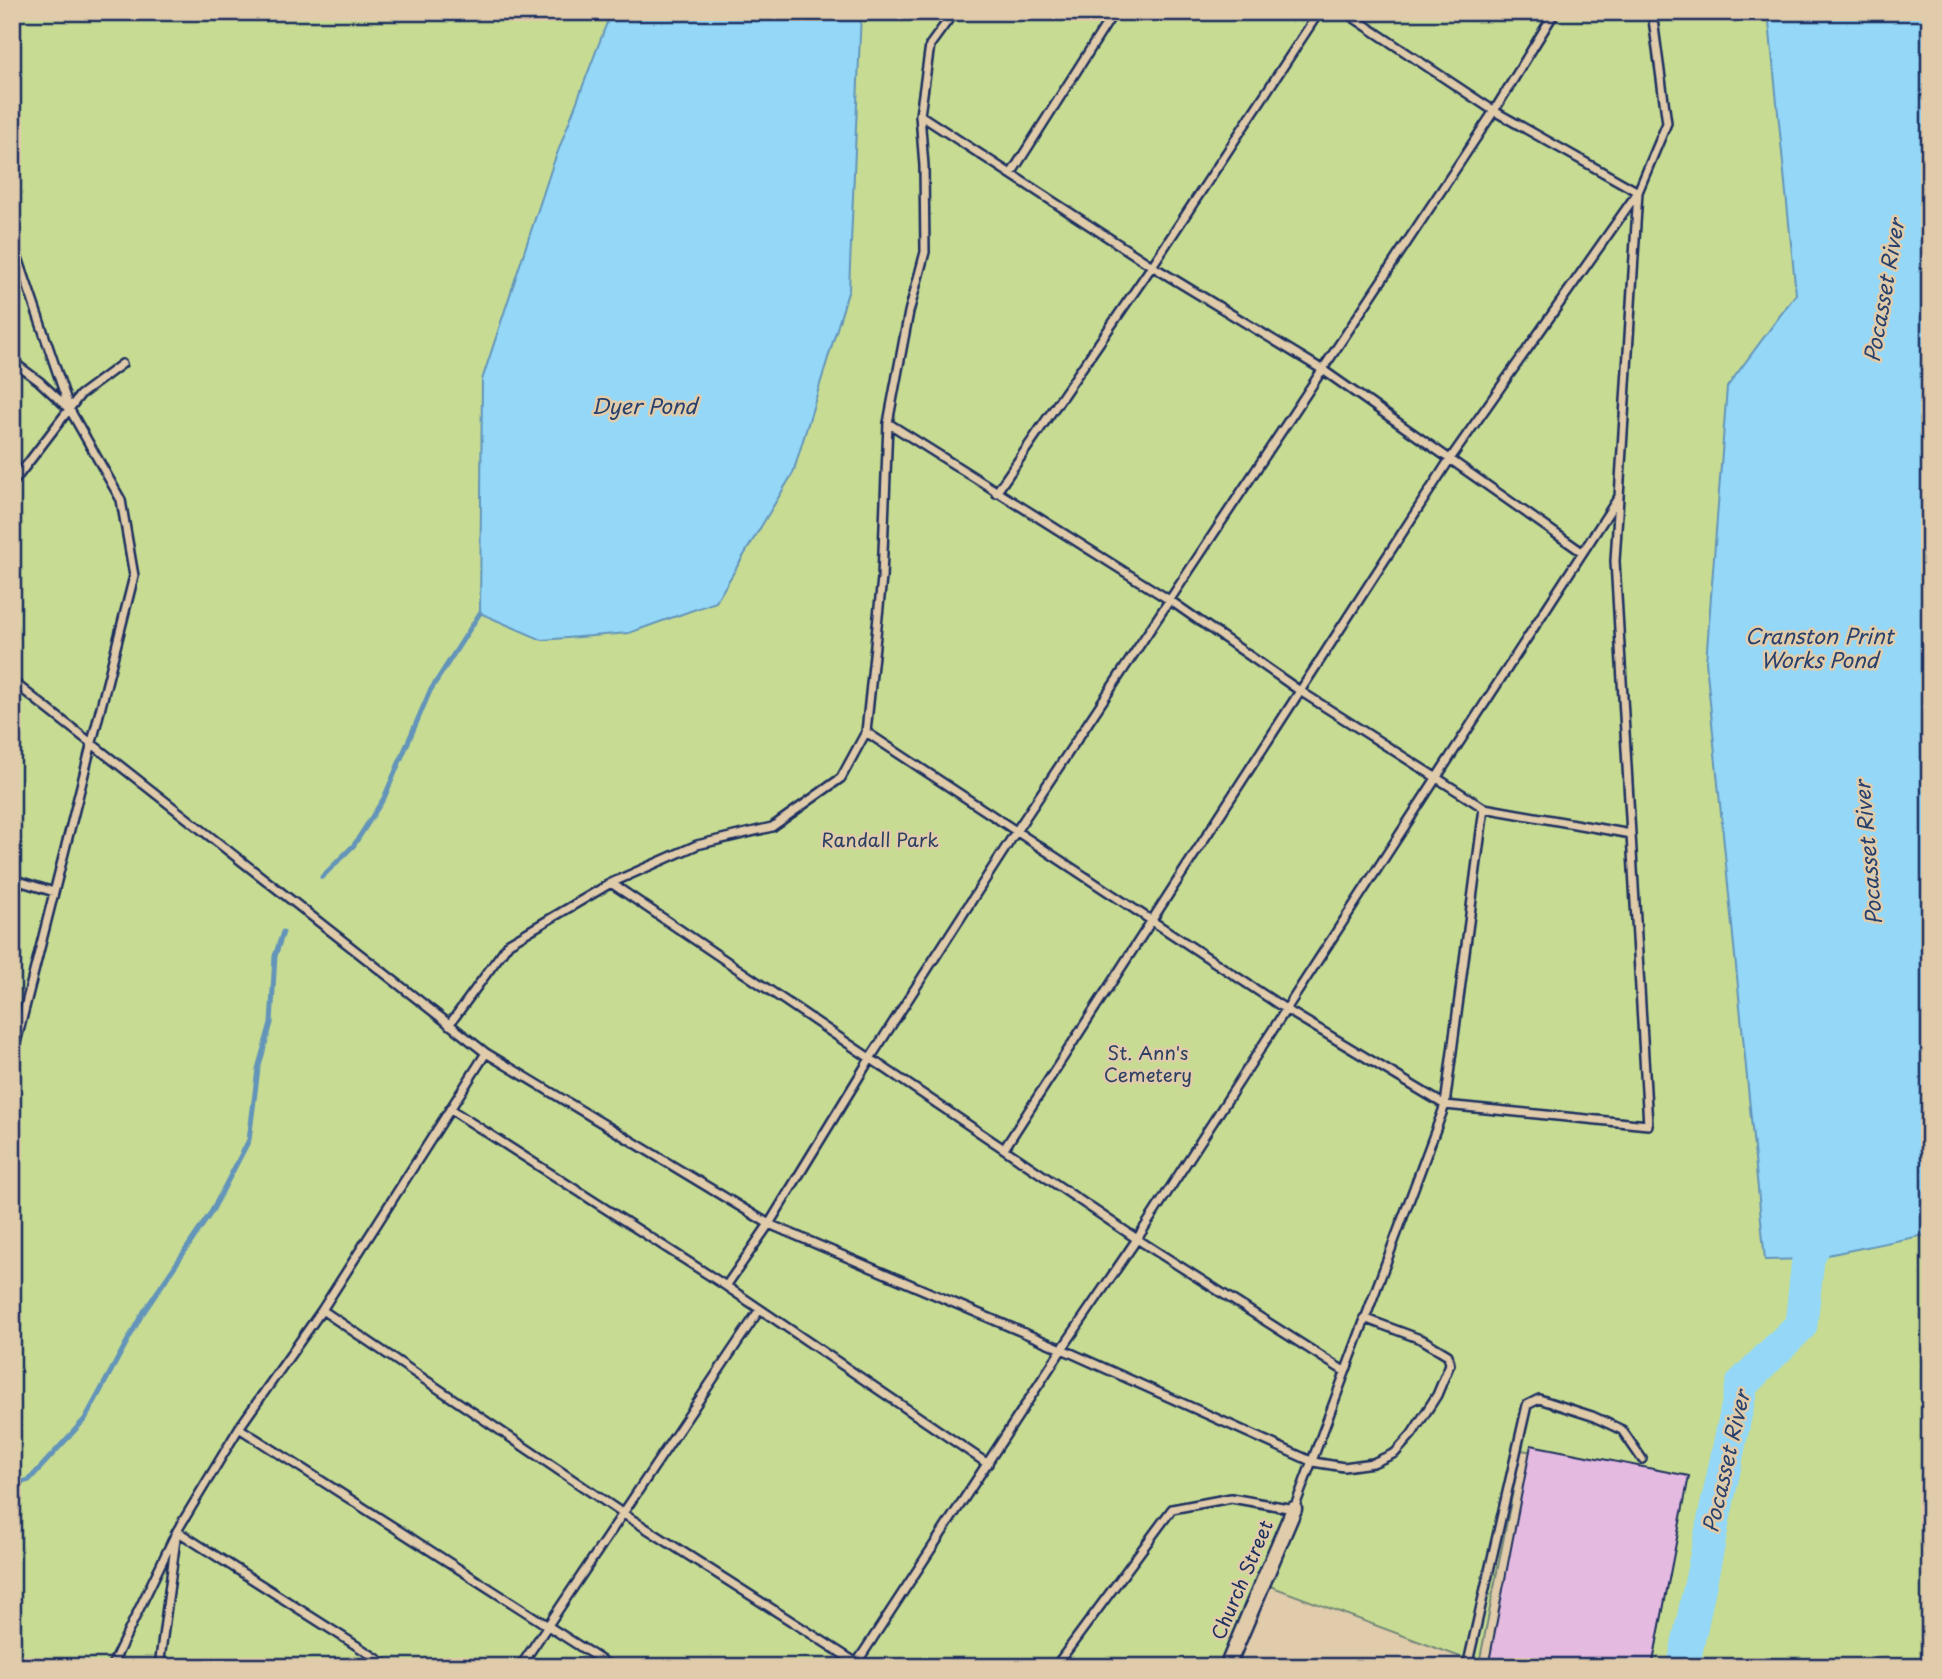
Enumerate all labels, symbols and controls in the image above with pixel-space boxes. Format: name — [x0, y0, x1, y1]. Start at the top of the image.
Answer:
water label: Pocasset River — [1855, 214, 1912, 365]
water label: Dyer Pond — [591, 389, 700, 421]
water label: Cranston Print Works Pond — [1745, 619, 1896, 675]
water label: Pocasset River — [1845, 777, 1889, 927]
park label: Randall Park — [821, 825, 939, 853]
park label: St. Ann's Cemetery — [1104, 1038, 1192, 1088]
water label: Pocasset River — [1693, 1385, 1757, 1536]
street label: Church Street — [1203, 1515, 1279, 1644]

